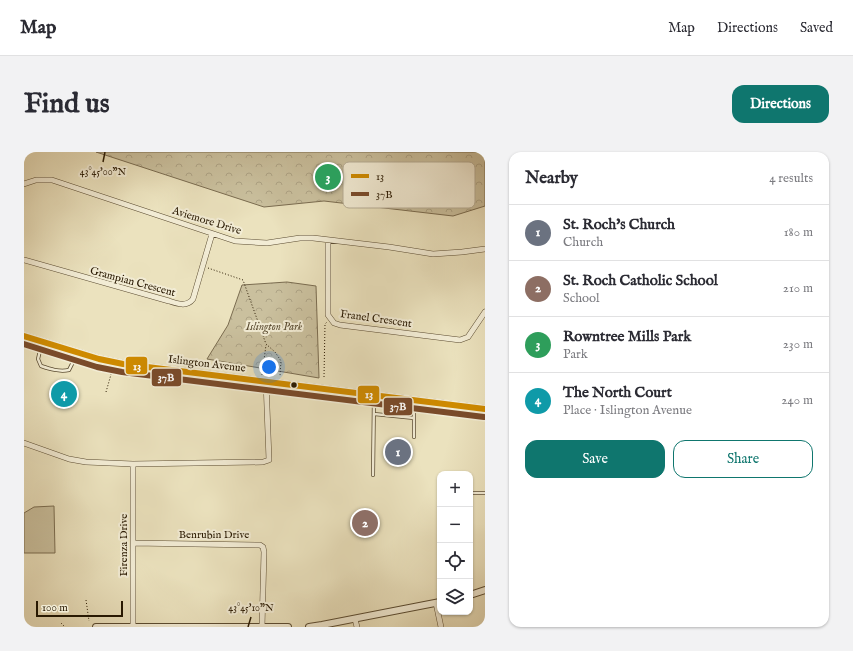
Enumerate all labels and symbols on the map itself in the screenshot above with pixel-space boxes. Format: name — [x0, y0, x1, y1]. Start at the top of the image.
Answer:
pin: 3 — [315, 162, 341, 192]
legend — [343, 162, 475, 208]
text: 43°45'00"N — [80, 166, 127, 179]
text: 13 — [376, 170, 384, 184]
text: 37B — [376, 188, 393, 202]
street label: Aviemore Drive — [170, 204, 243, 238]
street label: Grampian Crescent — [88, 264, 177, 300]
street label: Franel Crescent — [339, 307, 413, 331]
park label: Islington Park — [245, 320, 303, 335]
street label: Islington Avenue — [167, 352, 246, 376]
line badge: 13 — [125, 356, 148, 375]
your location — [259, 357, 279, 377]
text: 13 — [133, 360, 141, 374]
line badge: 37B — [151, 368, 182, 387]
text: 37B — [158, 371, 175, 385]
pin: 4 — [51, 379, 77, 409]
unlabelled marker — [289, 380, 299, 390]
line badge: 13 — [357, 385, 380, 404]
text: 13 — [365, 388, 373, 402]
line badge: 37B — [383, 397, 413, 416]
text: 37B — [390, 400, 407, 414]
pin: 1 — [385, 437, 411, 467]
pin: 2 — [352, 508, 378, 538]
street label: Firenza Drive — [117, 514, 131, 576]
street label: Benrubin Drive — [179, 528, 249, 542]
scale bar — [36, 599, 123, 618]
text: 43°45'10"N — [228, 602, 274, 615]

